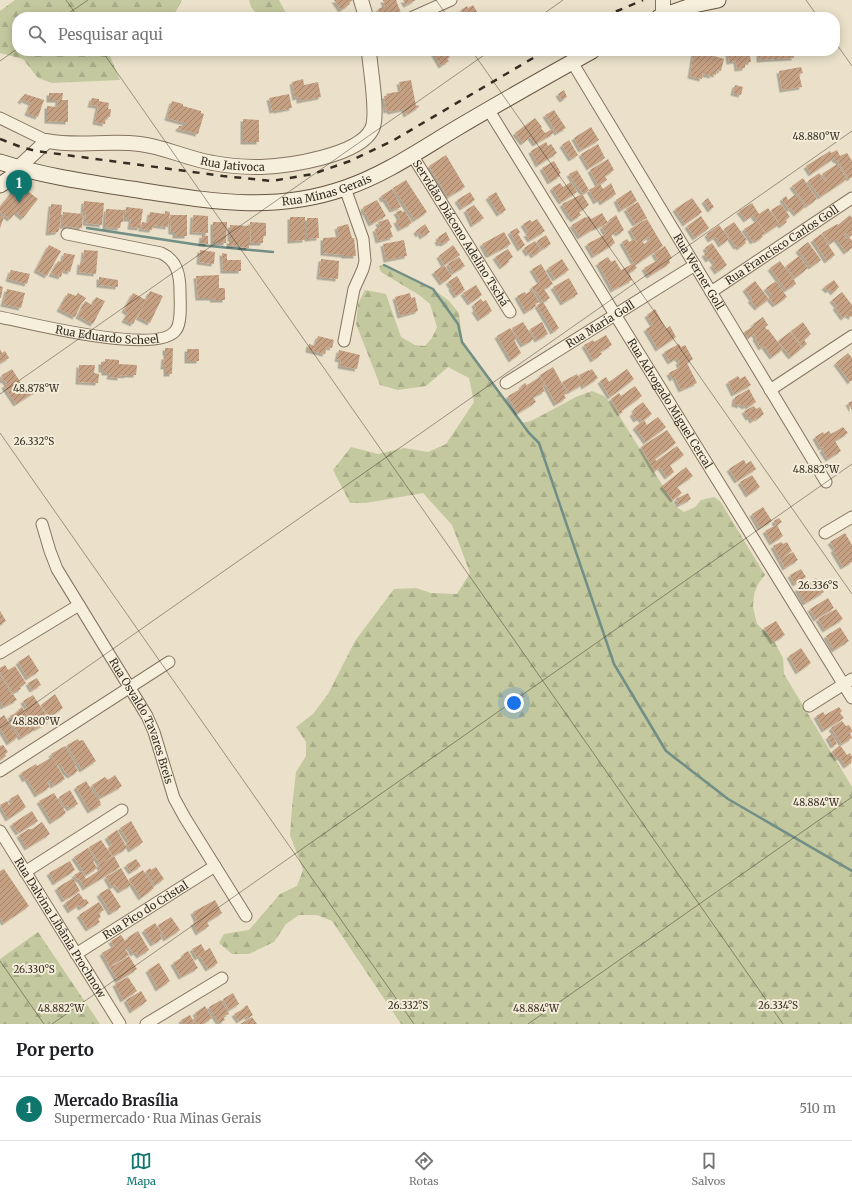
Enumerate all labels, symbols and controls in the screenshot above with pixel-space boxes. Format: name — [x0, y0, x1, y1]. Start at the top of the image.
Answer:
search box — [12, 12, 840, 56]
icon: search — [26, 23, 48, 45]
text: Pesquisar aqui — [58, 25, 163, 44]
text: 48.880°W — [792, 130, 841, 143]
street label: Rua Jativoca — [199, 154, 265, 174]
street label: Servidão Diácono Adelino Tschá — [410, 157, 512, 309]
pin: 1 — [6, 170, 32, 203]
street label: Rua Minas Gerais — [281, 171, 374, 209]
street label: Rua Francisco Carlos Goll — [722, 202, 842, 288]
street label: Rua Werner Goll — [671, 231, 727, 313]
street label: Rua Maria Goll — [563, 297, 638, 351]
street label: Rua Eduardo Scheel — [54, 322, 161, 347]
street label: Rua Advogado Miguel Cercal — [624, 336, 716, 471]
text: 48.878°W — [13, 382, 60, 395]
text: 26.332°S — [14, 435, 54, 448]
text: 48.882°W — [793, 463, 840, 476]
text: 26.336°S — [798, 579, 838, 592]
street label: Rua Osvaldo Tavares Breis — [106, 655, 176, 785]
your location — [504, 693, 524, 713]
text: 48.880°W — [12, 715, 61, 728]
text: 48.884°W — [793, 796, 840, 809]
street label: Rua Dalvina Libânia Prochnow — [11, 855, 109, 1001]
street label: Rua Pico do Cristal — [100, 878, 191, 942]
text: 26.330°S — [13, 963, 55, 976]
text: 26.332°S — [388, 999, 428, 1012]
text: 26.334°S — [758, 999, 798, 1012]
text: 48.882°W — [38, 1002, 85, 1015]
text: 48.884°W — [513, 1002, 560, 1015]
text: Por perto — [16, 1039, 94, 1061]
text: Mercado Brasília — [54, 1091, 178, 1110]
text: 1 — [26, 1100, 32, 1117]
text: 510 m — [799, 1100, 836, 1117]
text: Supermercado · Rua Minas Gerais — [54, 1110, 261, 1127]
tab: Mapa — [126, 1150, 156, 1188]
tab: Rotas — [409, 1150, 439, 1188]
tab: Salvos — [692, 1150, 725, 1188]

